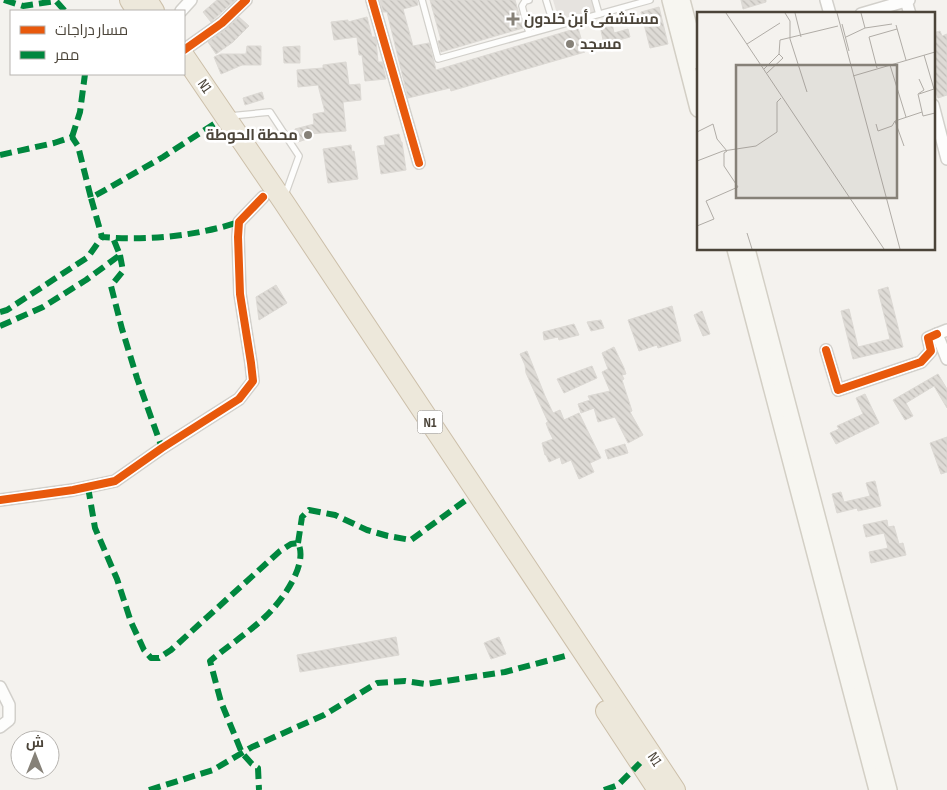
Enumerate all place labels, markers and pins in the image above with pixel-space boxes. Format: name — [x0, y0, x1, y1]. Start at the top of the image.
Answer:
place label: مستشفى أبن خلدون — [524, 9, 659, 29]
marker: مستشفى أبن خلدون — [506, 12, 520, 26]
place label: مسجد — [580, 35, 622, 54]
marker: مسجد — [564, 38, 576, 50]
place label: محطة الحوطة — [206, 126, 298, 145]
marker: محطة الحوطة — [302, 129, 314, 141]

